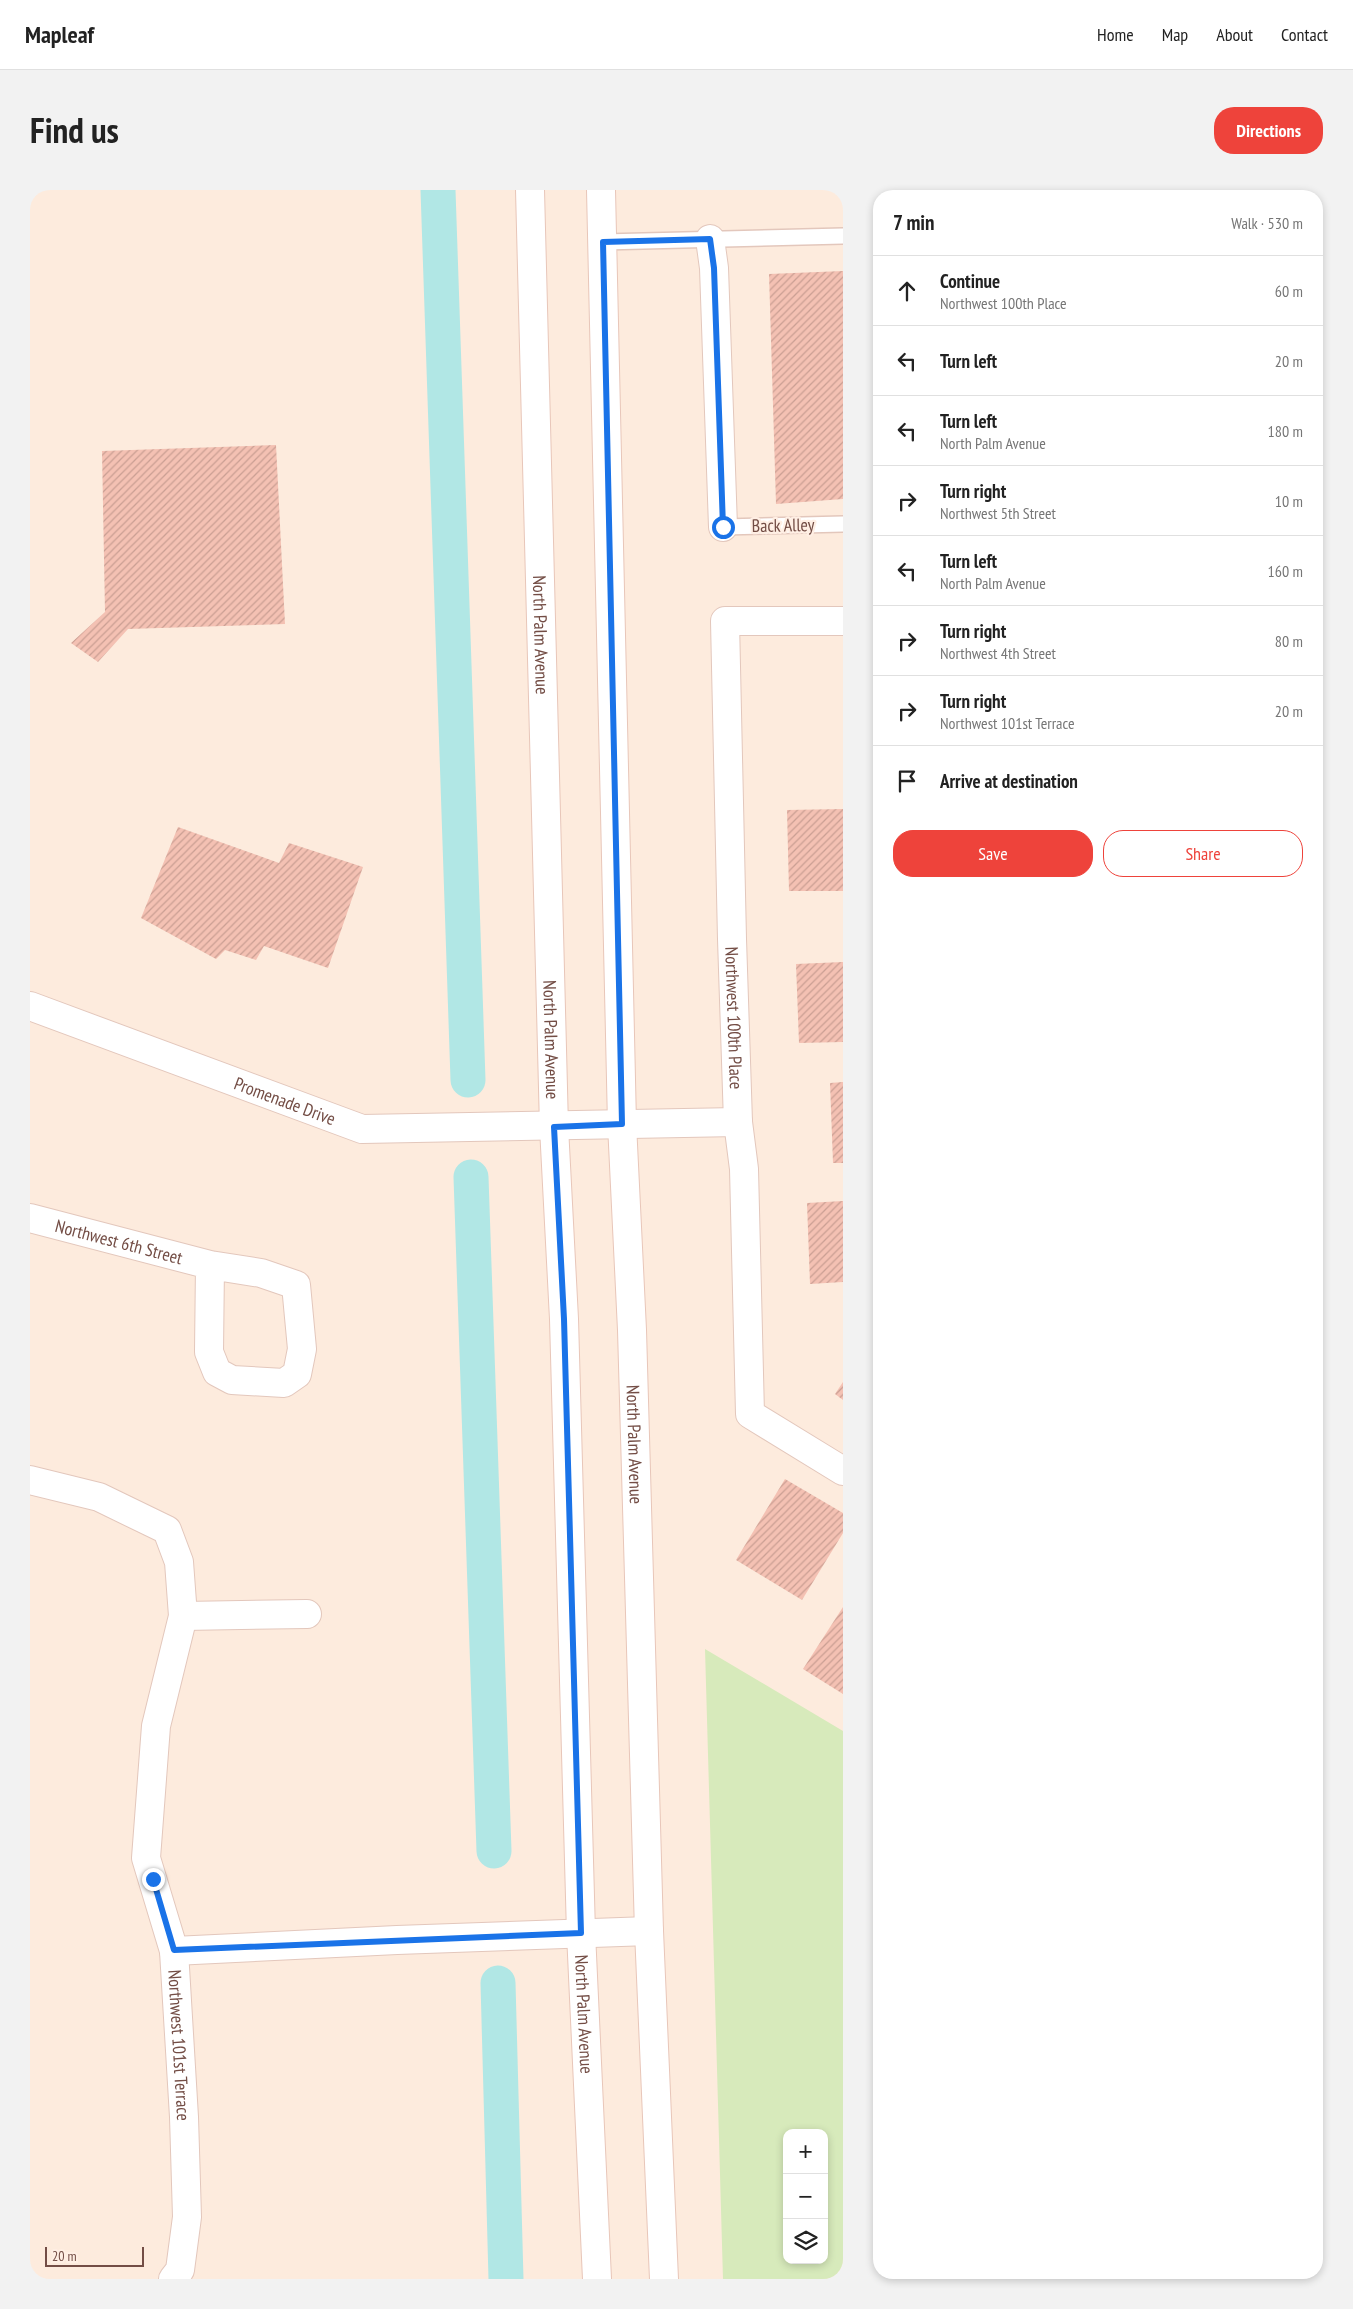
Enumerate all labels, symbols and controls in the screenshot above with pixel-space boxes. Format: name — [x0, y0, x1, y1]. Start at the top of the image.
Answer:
text: Mapleaf — [25, 19, 94, 50]
text: Home — [1097, 23, 1134, 46]
text: Map — [1162, 23, 1188, 46]
text: About — [1216, 23, 1253, 46]
text: Contact — [1281, 23, 1328, 46]
text: Find us — [30, 107, 119, 153]
button: Directions — [1214, 107, 1323, 154]
text: 7 min — [893, 209, 935, 236]
text: Walk · 530 m — [1231, 213, 1303, 233]
text: Continue — [940, 269, 1000, 293]
icon: ahead — [893, 277, 921, 305]
text: 60 m — [1275, 281, 1303, 301]
text: Northwest 100th Place — [940, 293, 1067, 313]
icon: left — [893, 347, 921, 375]
text: Turn left — [940, 349, 997, 373]
text: 20 m — [1275, 351, 1303, 371]
text: Turn left — [940, 409, 997, 433]
icon: left — [893, 417, 921, 445]
text: 180 m — [1268, 421, 1303, 441]
text: North Palm Avenue — [940, 433, 1046, 453]
text: Turn right — [940, 479, 1006, 503]
icon: right — [893, 487, 921, 515]
text: 10 m — [1275, 491, 1303, 511]
text: Northwest 5th Street — [940, 503, 1056, 523]
street label: Back Alley — [751, 513, 815, 537]
route start — [712, 516, 735, 539]
text: Turn left — [940, 549, 997, 573]
icon: left — [893, 557, 921, 585]
text: 160 m — [1268, 561, 1303, 581]
text: North Palm Avenue — [940, 573, 1046, 593]
street label: North Palm Avenue — [528, 575, 554, 695]
text: Turn right — [940, 619, 1006, 643]
icon: right — [893, 627, 921, 655]
text: 80 m — [1275, 631, 1303, 651]
text: Northwest 4th Street — [940, 643, 1056, 663]
text: Turn right — [940, 689, 1006, 713]
icon: right — [893, 697, 921, 725]
text: 20 m — [1275, 701, 1303, 721]
text: Northwest 101st Terrace — [940, 713, 1075, 733]
icon: arrive — [893, 767, 921, 795]
text: Arrive at destination — [940, 769, 1078, 793]
button: Save — [893, 830, 1093, 877]
button: Share — [1103, 830, 1303, 877]
street label: Northwest 100th Place — [721, 946, 748, 1090]
street label: North Palm Avenue — [539, 980, 565, 1100]
street label: Promenade Drive — [231, 1071, 339, 1130]
street label: Northwest 6th Street — [53, 1214, 185, 1269]
street label: North Palm Avenue — [622, 1385, 648, 1504]
route end — [142, 1868, 165, 1891]
street label: North Palm Avenue — [571, 1954, 599, 2074]
street label: Northwest 101st Terrace — [164, 1969, 196, 2121]
map controls — [783, 2129, 828, 2264]
button: + — [783, 2129, 828, 2174]
button: − — [783, 2174, 828, 2219]
button: layers — [783, 2219, 828, 2264]
scale bar — [45, 2244, 144, 2267]
text: 20 m — [52, 2247, 77, 2265]

